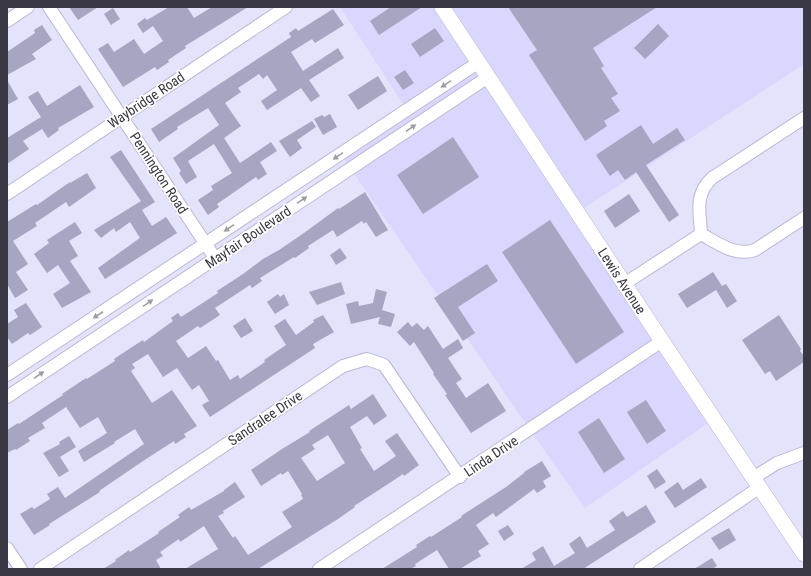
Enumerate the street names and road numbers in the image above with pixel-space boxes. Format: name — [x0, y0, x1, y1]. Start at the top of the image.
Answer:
street label: Waybridge Road — [105, 68, 187, 132]
street label: Pennington Road — [127, 129, 191, 217]
street label: Mayfair Boulevard — [202, 202, 294, 272]
street label: Lewis Avenue — [595, 245, 649, 317]
street label: Sandralee Drive — [225, 387, 305, 449]
street label: Linda Drive — [461, 432, 521, 480]

